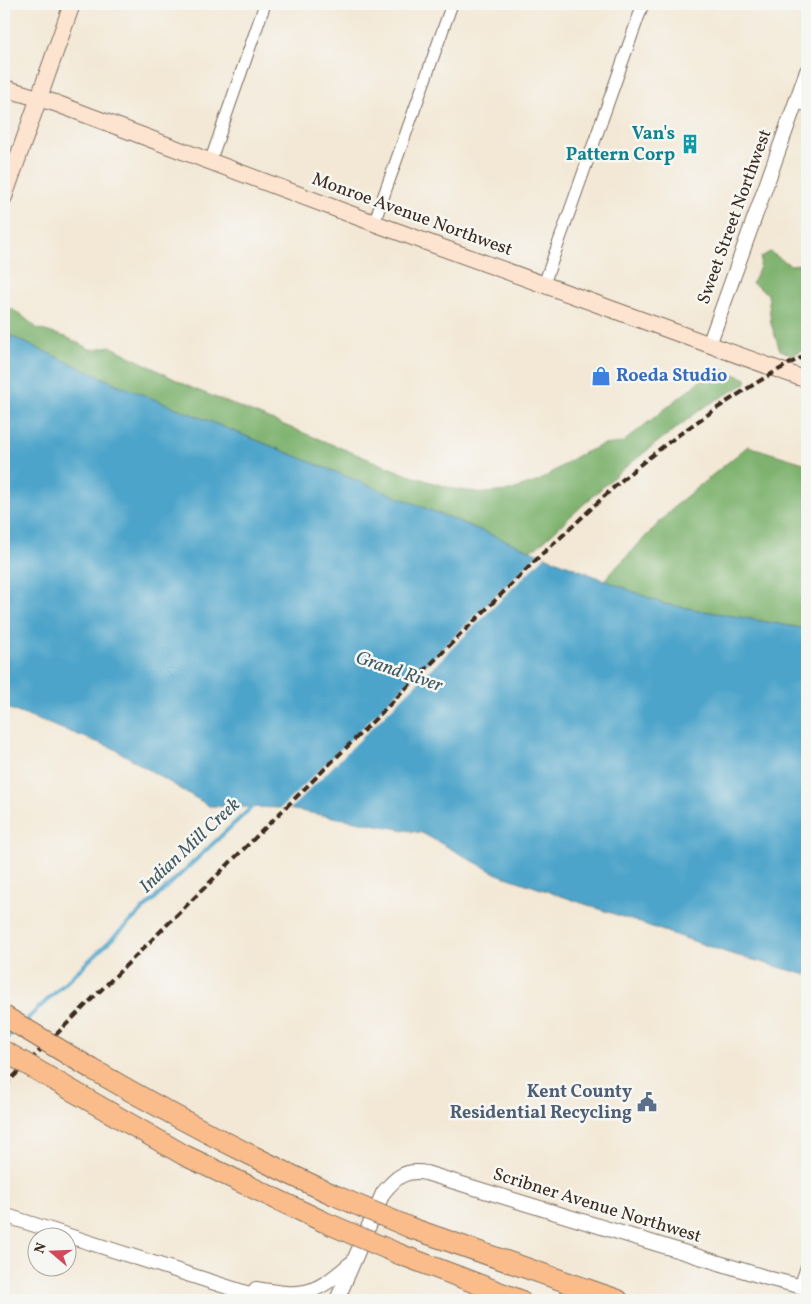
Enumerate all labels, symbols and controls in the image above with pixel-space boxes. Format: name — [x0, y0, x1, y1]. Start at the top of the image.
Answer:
place label: Van's Pattern Corp — [566, 122, 675, 168]
street label: Sweet Street Northwest — [692, 126, 778, 308]
building icon: Van's Pattern Corp — [679, 133, 701, 155]
street label: Monroe Avenue Northwest — [308, 167, 516, 263]
place label: Roeda Studio — [616, 364, 727, 389]
shop icon: Roeda Studio — [590, 365, 612, 387]
water label: Grand River — [352, 645, 447, 699]
water label: Indian Mill Creek — [134, 792, 246, 900]
place label: Kent County Residential Recycling — [450, 1080, 632, 1126]
public building icon: Kent County Residential Recycling — [636, 1091, 658, 1113]
street label: Scribner Avenue Northwest — [490, 1162, 704, 1250]
north arrow — [28, 1226, 78, 1276]
text: N — [30, 1240, 52, 1256]

